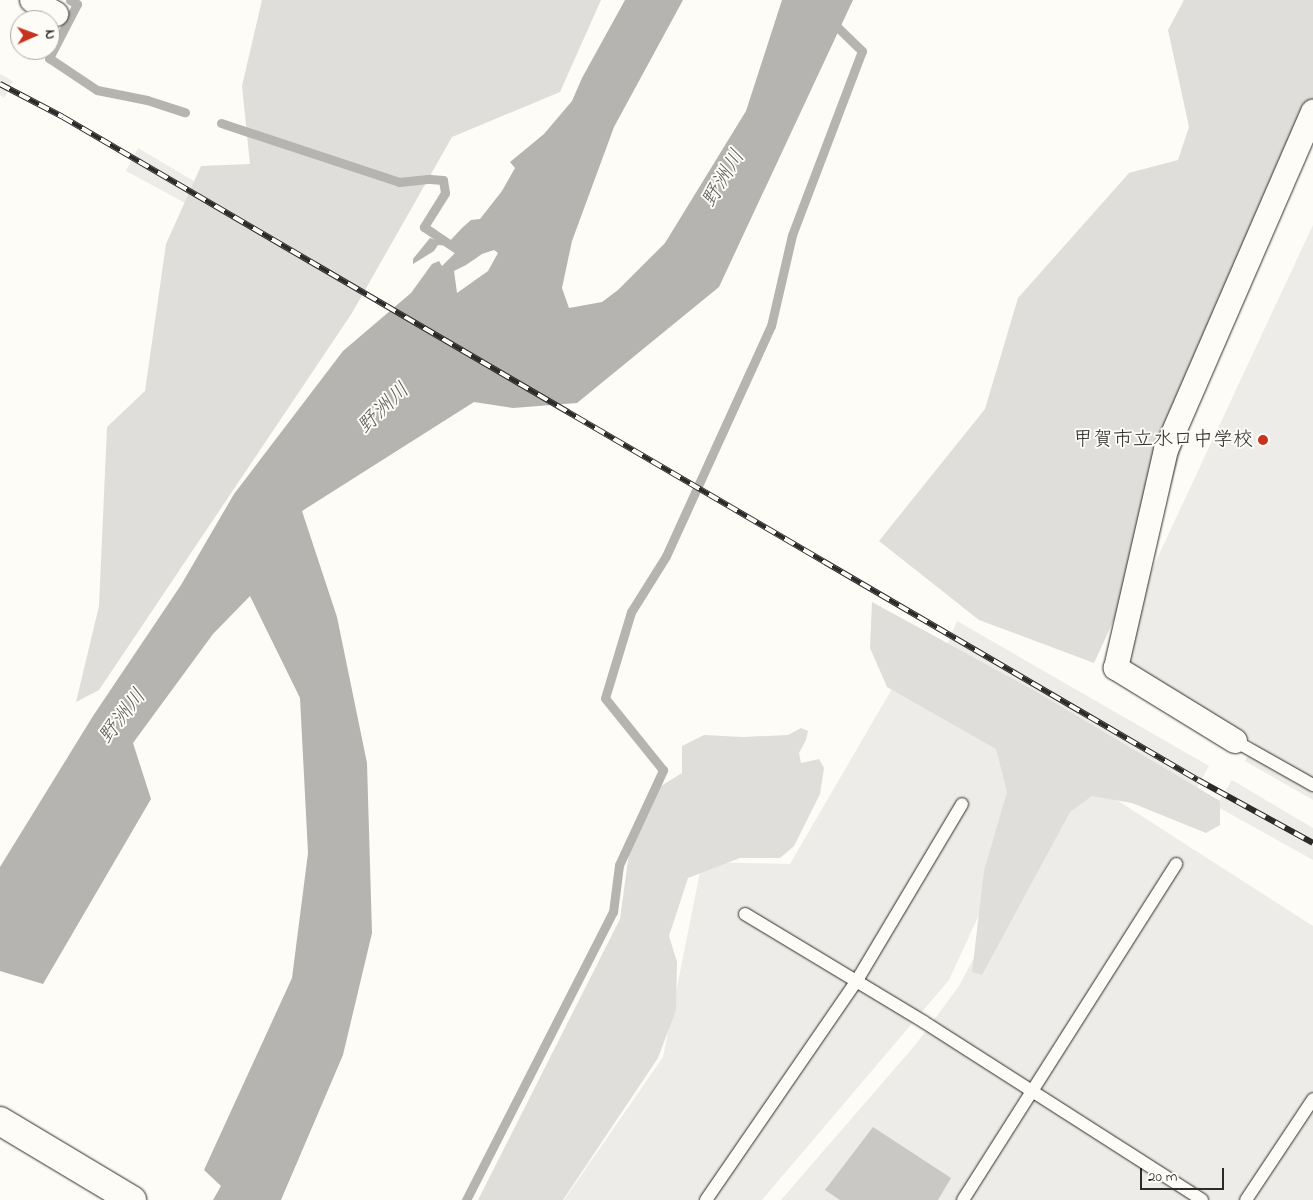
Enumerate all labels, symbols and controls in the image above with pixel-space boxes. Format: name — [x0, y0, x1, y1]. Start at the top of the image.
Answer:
north arrow — [10, 10, 60, 60]
text: N — [39, 29, 60, 40]
water label: 野洲川 — [697, 146, 751, 212]
water label: 野洲川 — [353, 378, 415, 440]
place label: 甲賀市立水口中学校 — [1073, 428, 1253, 452]
marker: 甲賀市立水口中学校 — [1257, 434, 1269, 446]
water label: 野洲川 — [94, 684, 152, 750]
scale bar — [1143, 1158, 1227, 1190]
text: 20 m — [1148, 1166, 1177, 1188]

